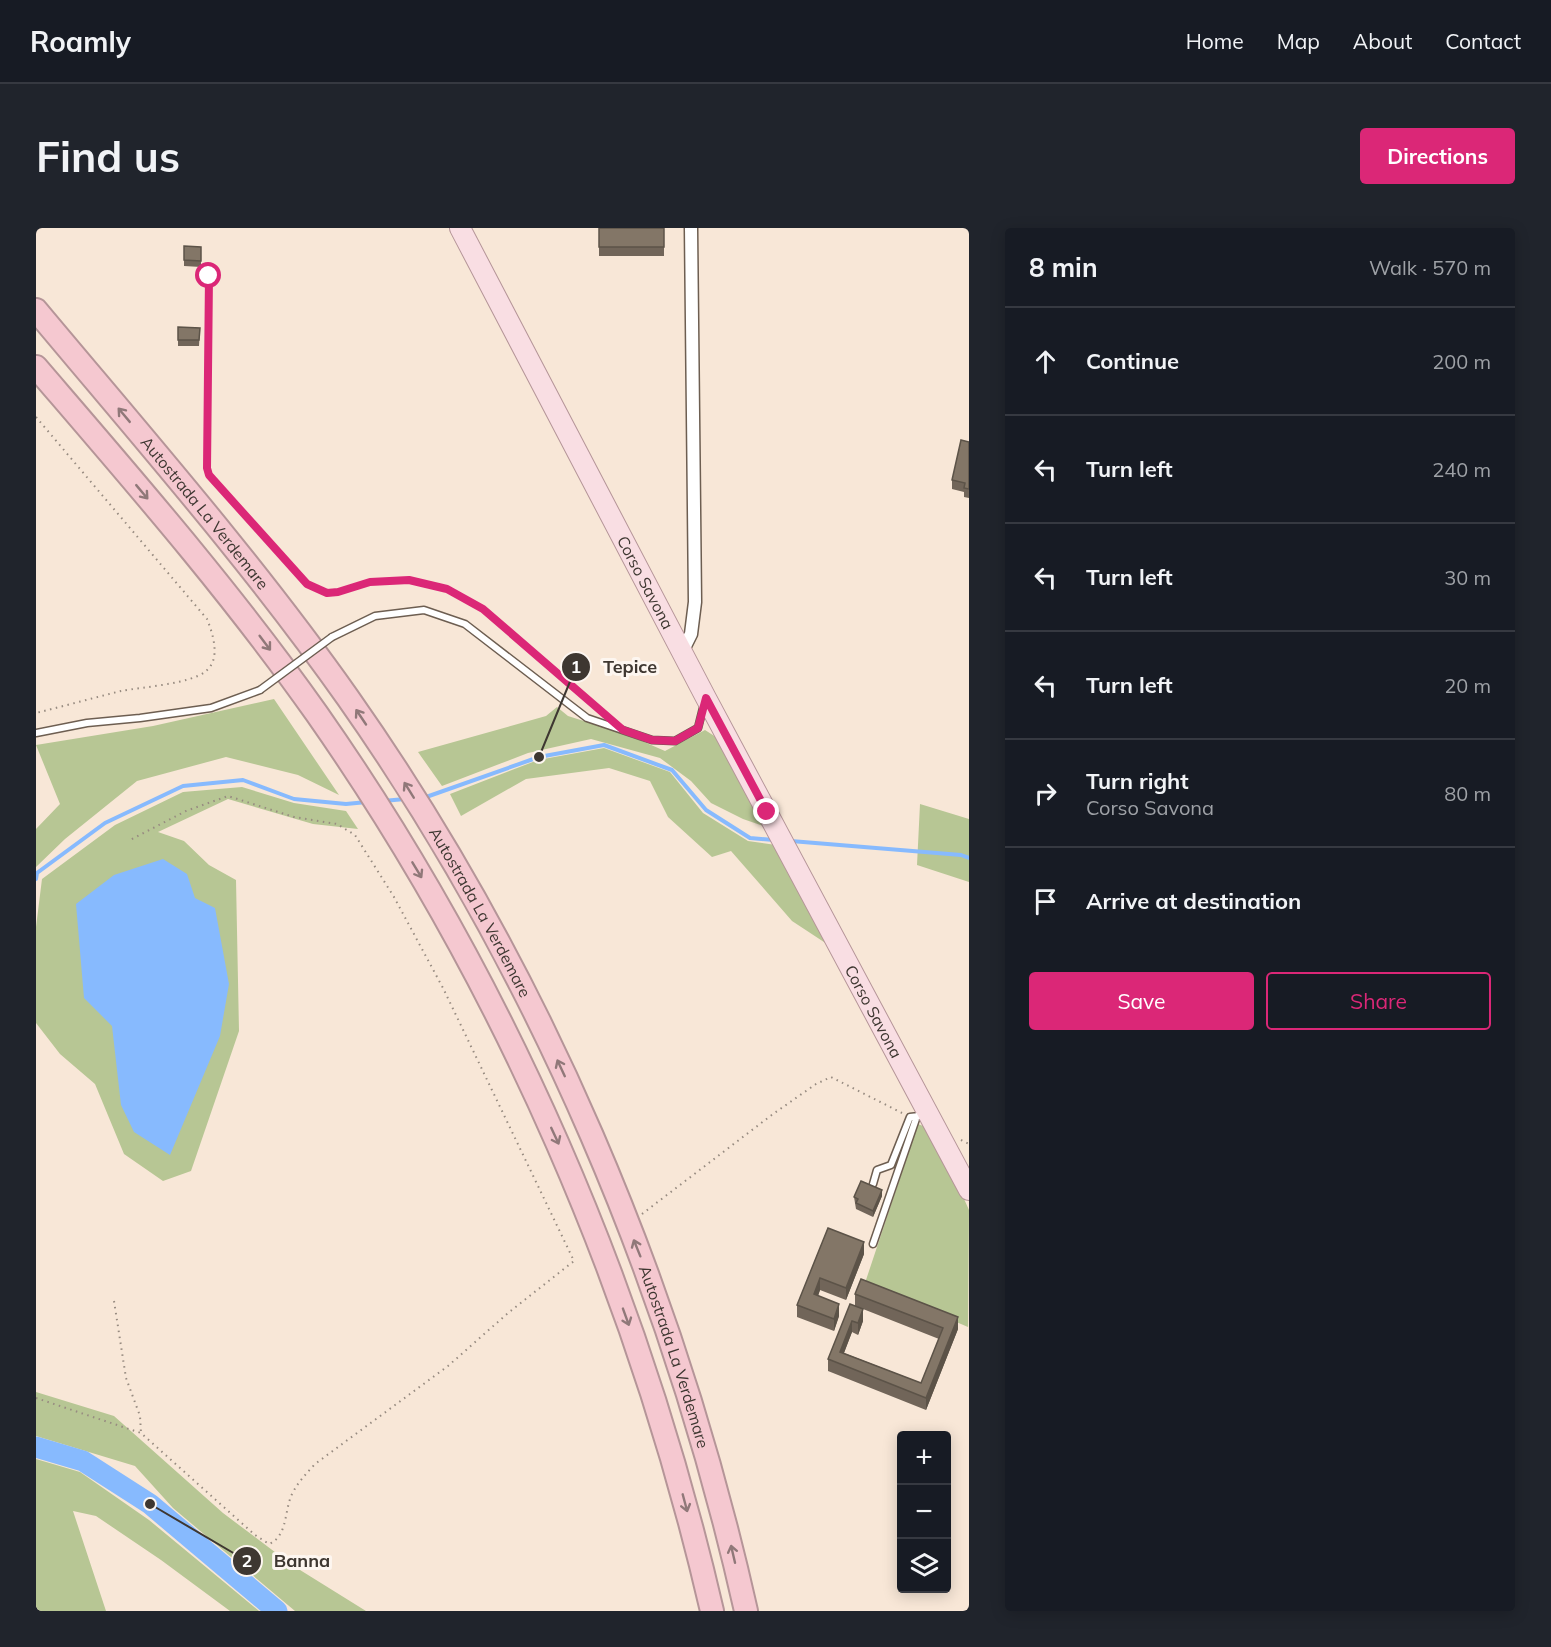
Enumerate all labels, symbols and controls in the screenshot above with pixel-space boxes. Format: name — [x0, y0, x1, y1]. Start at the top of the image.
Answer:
text: Roamly — [30, 24, 131, 59]
text: Home — [1186, 28, 1244, 54]
text: Map — [1277, 28, 1320, 54]
text: About — [1353, 28, 1412, 54]
text: Contact — [1445, 28, 1521, 54]
button: Directions — [1360, 128, 1515, 184]
text: Find us — [36, 130, 180, 183]
text: 8 min — [1029, 251, 1098, 284]
text: Walk · 570 m — [1369, 255, 1491, 280]
route start — [195, 262, 221, 288]
icon: ahead — [1029, 345, 1062, 378]
text: Continue — [1086, 347, 1179, 375]
text: 200 m — [1432, 349, 1491, 374]
one-way arrow — [117, 408, 131, 423]
street label: Autostrada La Verdemare — [137, 432, 273, 593]
icon: left — [1029, 453, 1062, 486]
text: Turn left — [1086, 455, 1173, 483]
text: 240 m — [1432, 457, 1491, 482]
one-way arrow — [135, 484, 149, 499]
street label: Corso Savona — [613, 532, 678, 632]
icon: left — [1029, 561, 1062, 594]
text: Turn left — [1086, 563, 1173, 591]
text: 30 m — [1444, 565, 1491, 590]
one-way arrow — [258, 635, 271, 651]
callout: Tepice — [561, 649, 669, 685]
text: 1 — [571, 655, 581, 678]
text: Tepice — [603, 655, 657, 678]
icon: left — [1029, 669, 1062, 702]
text: Turn left — [1086, 671, 1173, 699]
text: 20 m — [1444, 673, 1491, 698]
one-way arrow — [355, 710, 367, 726]
text: Turn right — [1086, 767, 1189, 795]
icon: right — [1029, 777, 1062, 810]
text: 80 m — [1444, 781, 1491, 806]
one-way arrow — [403, 782, 415, 799]
text: Corso Savona — [1086, 795, 1214, 820]
route end — [753, 798, 779, 824]
street label: Autostrada La Verdemare — [425, 823, 535, 1001]
one-way arrow — [411, 861, 423, 878]
icon: arrive — [1029, 885, 1062, 918]
text: Arrive at destination — [1086, 887, 1301, 915]
street label: Corso Savona — [841, 962, 907, 1061]
button: Save — [1029, 972, 1254, 1030]
button: Share — [1266, 972, 1491, 1030]
one-way arrow — [555, 1060, 566, 1078]
one-way arrow — [549, 1126, 561, 1144]
one-way arrow — [631, 1239, 642, 1258]
street label: Autostrada La Verdemare — [635, 1262, 714, 1451]
one-way arrow — [622, 1307, 633, 1326]
map controls — [897, 1431, 951, 1593]
button: + — [897, 1431, 951, 1485]
button: − — [897, 1485, 951, 1539]
one-way arrow — [680, 1493, 691, 1512]
button: layers — [897, 1539, 951, 1593]
callout: Banna — [232, 1543, 342, 1579]
one-way arrow — [726, 1545, 738, 1564]
text: 2 — [242, 1549, 252, 1572]
text: Banna — [274, 1549, 330, 1572]

